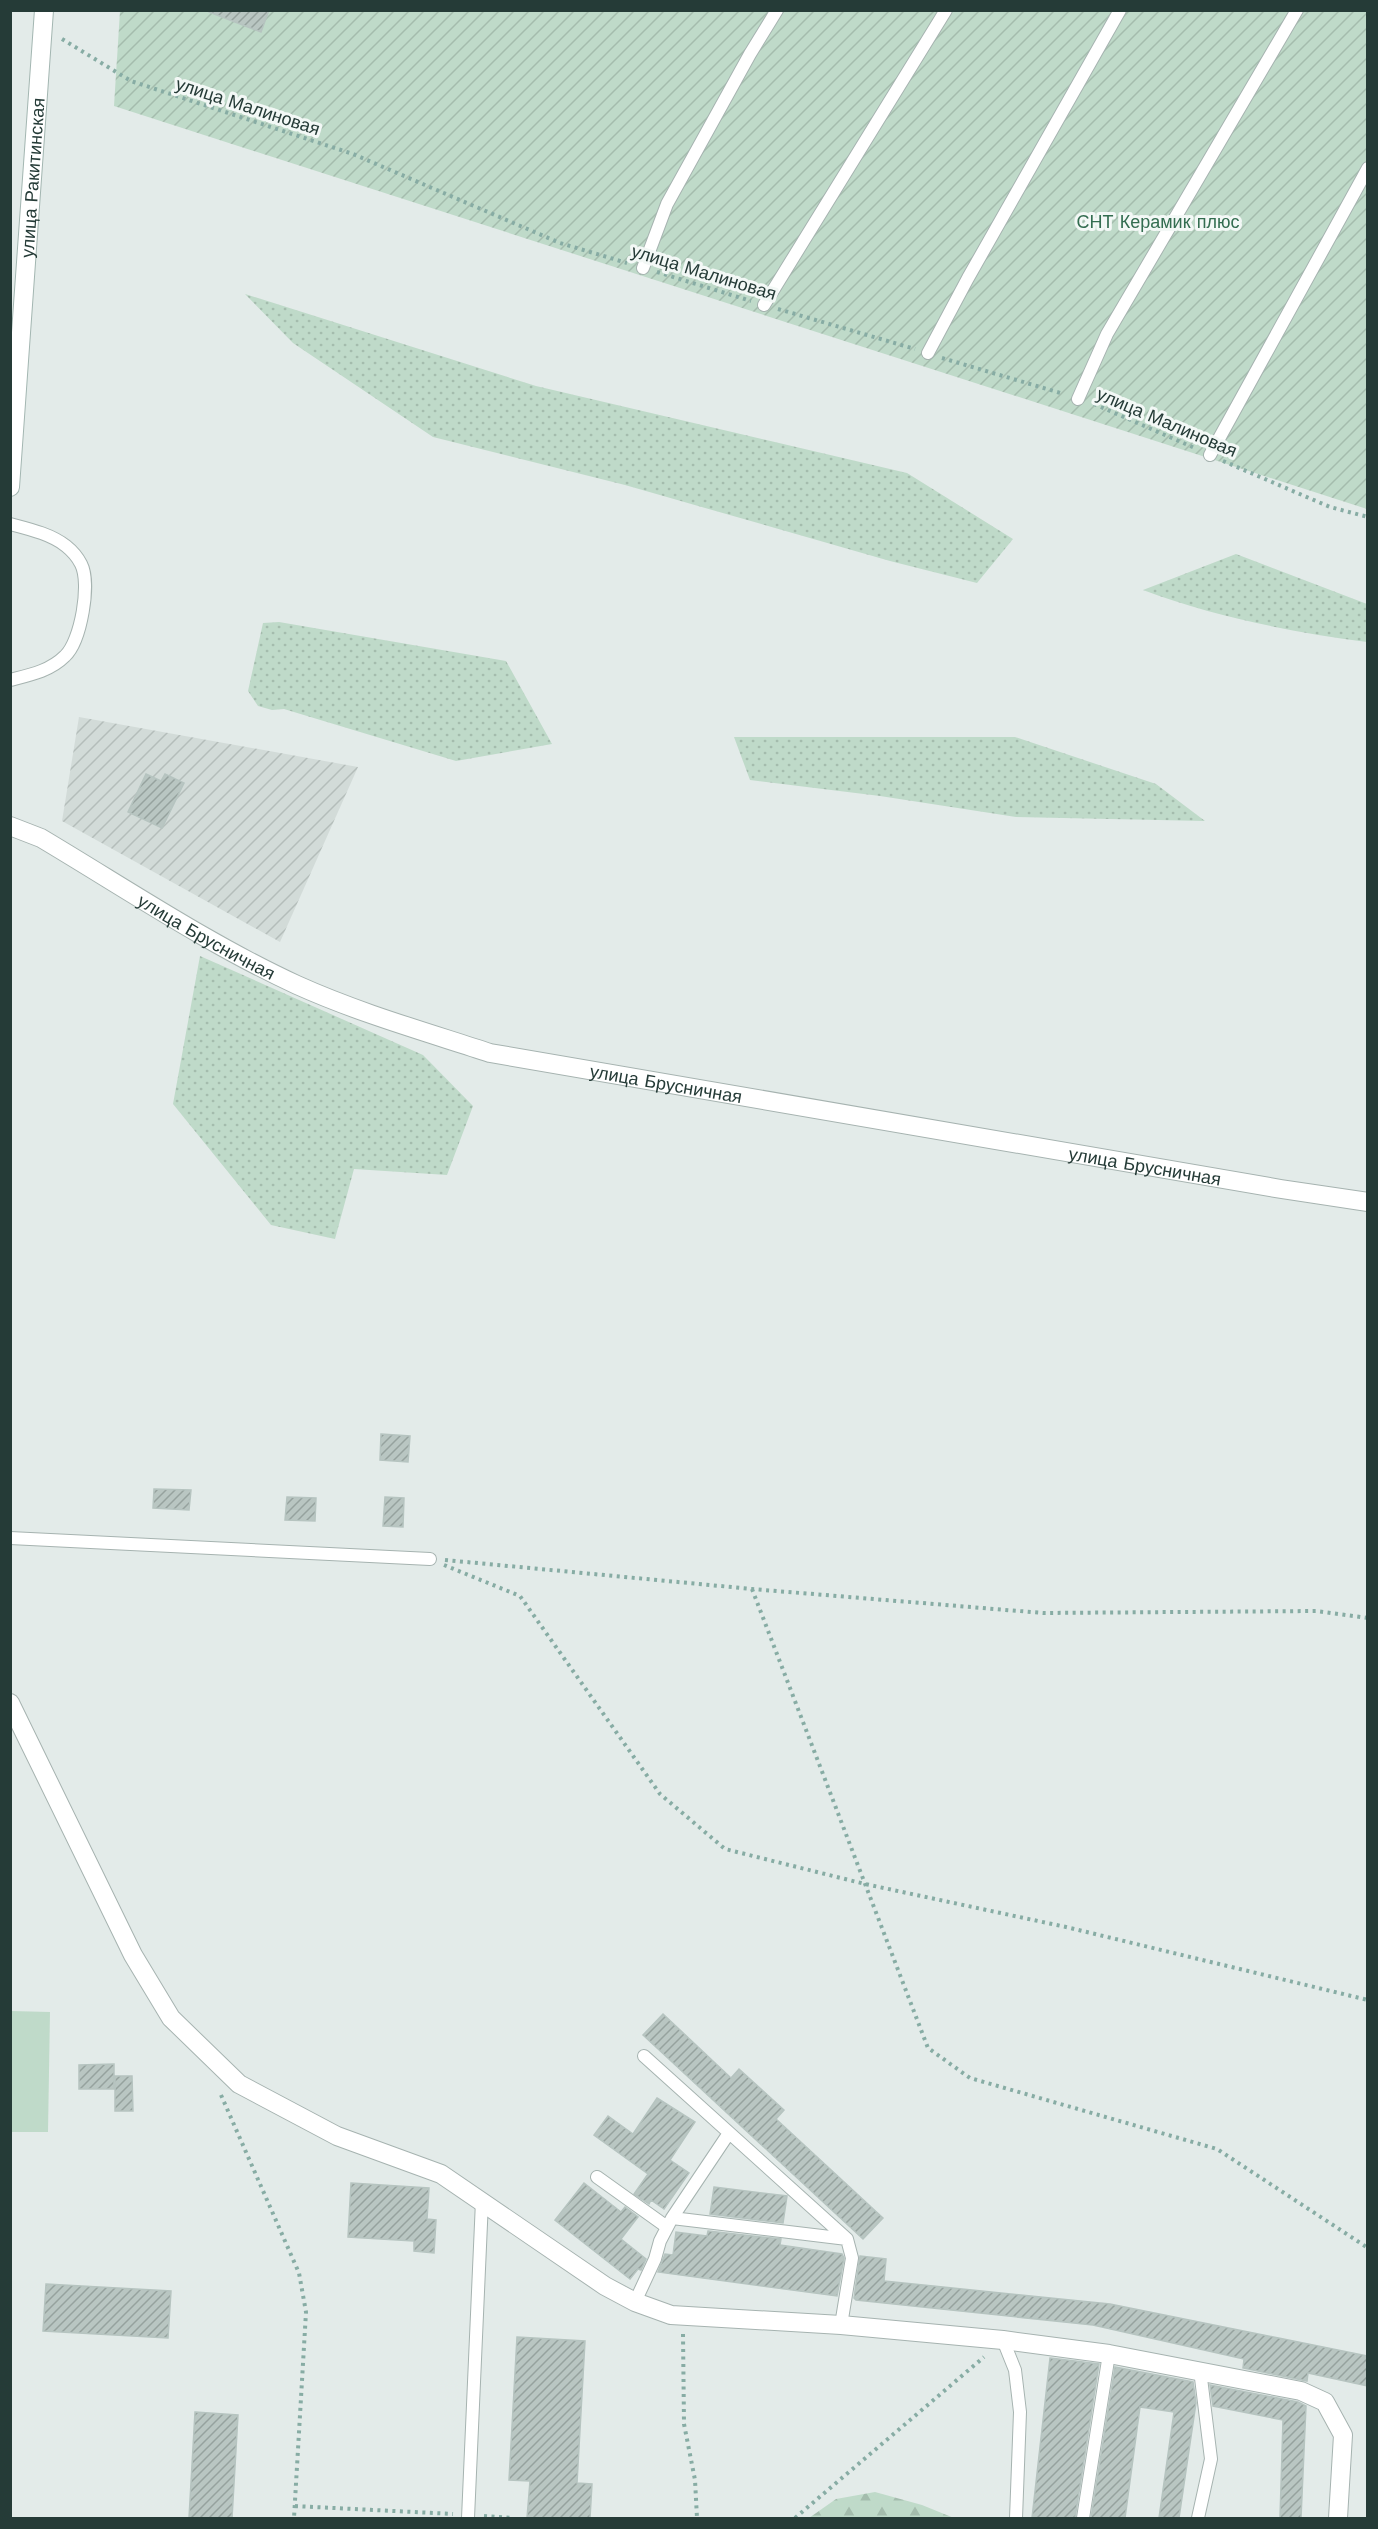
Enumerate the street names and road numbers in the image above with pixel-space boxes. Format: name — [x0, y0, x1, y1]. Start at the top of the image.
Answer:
street label: улица Малиновая — [173, 73, 323, 139]
street label: улица Ракитинская — [16, 97, 48, 259]
street label: улица Малиновая — [629, 240, 779, 304]
street label: улица Малиновая — [1094, 383, 1240, 461]
street label: улица Брусничная — [134, 889, 279, 983]
street label: улица Брусничная — [588, 1060, 744, 1107]
street label: улица Брусничная — [1067, 1142, 1223, 1189]

